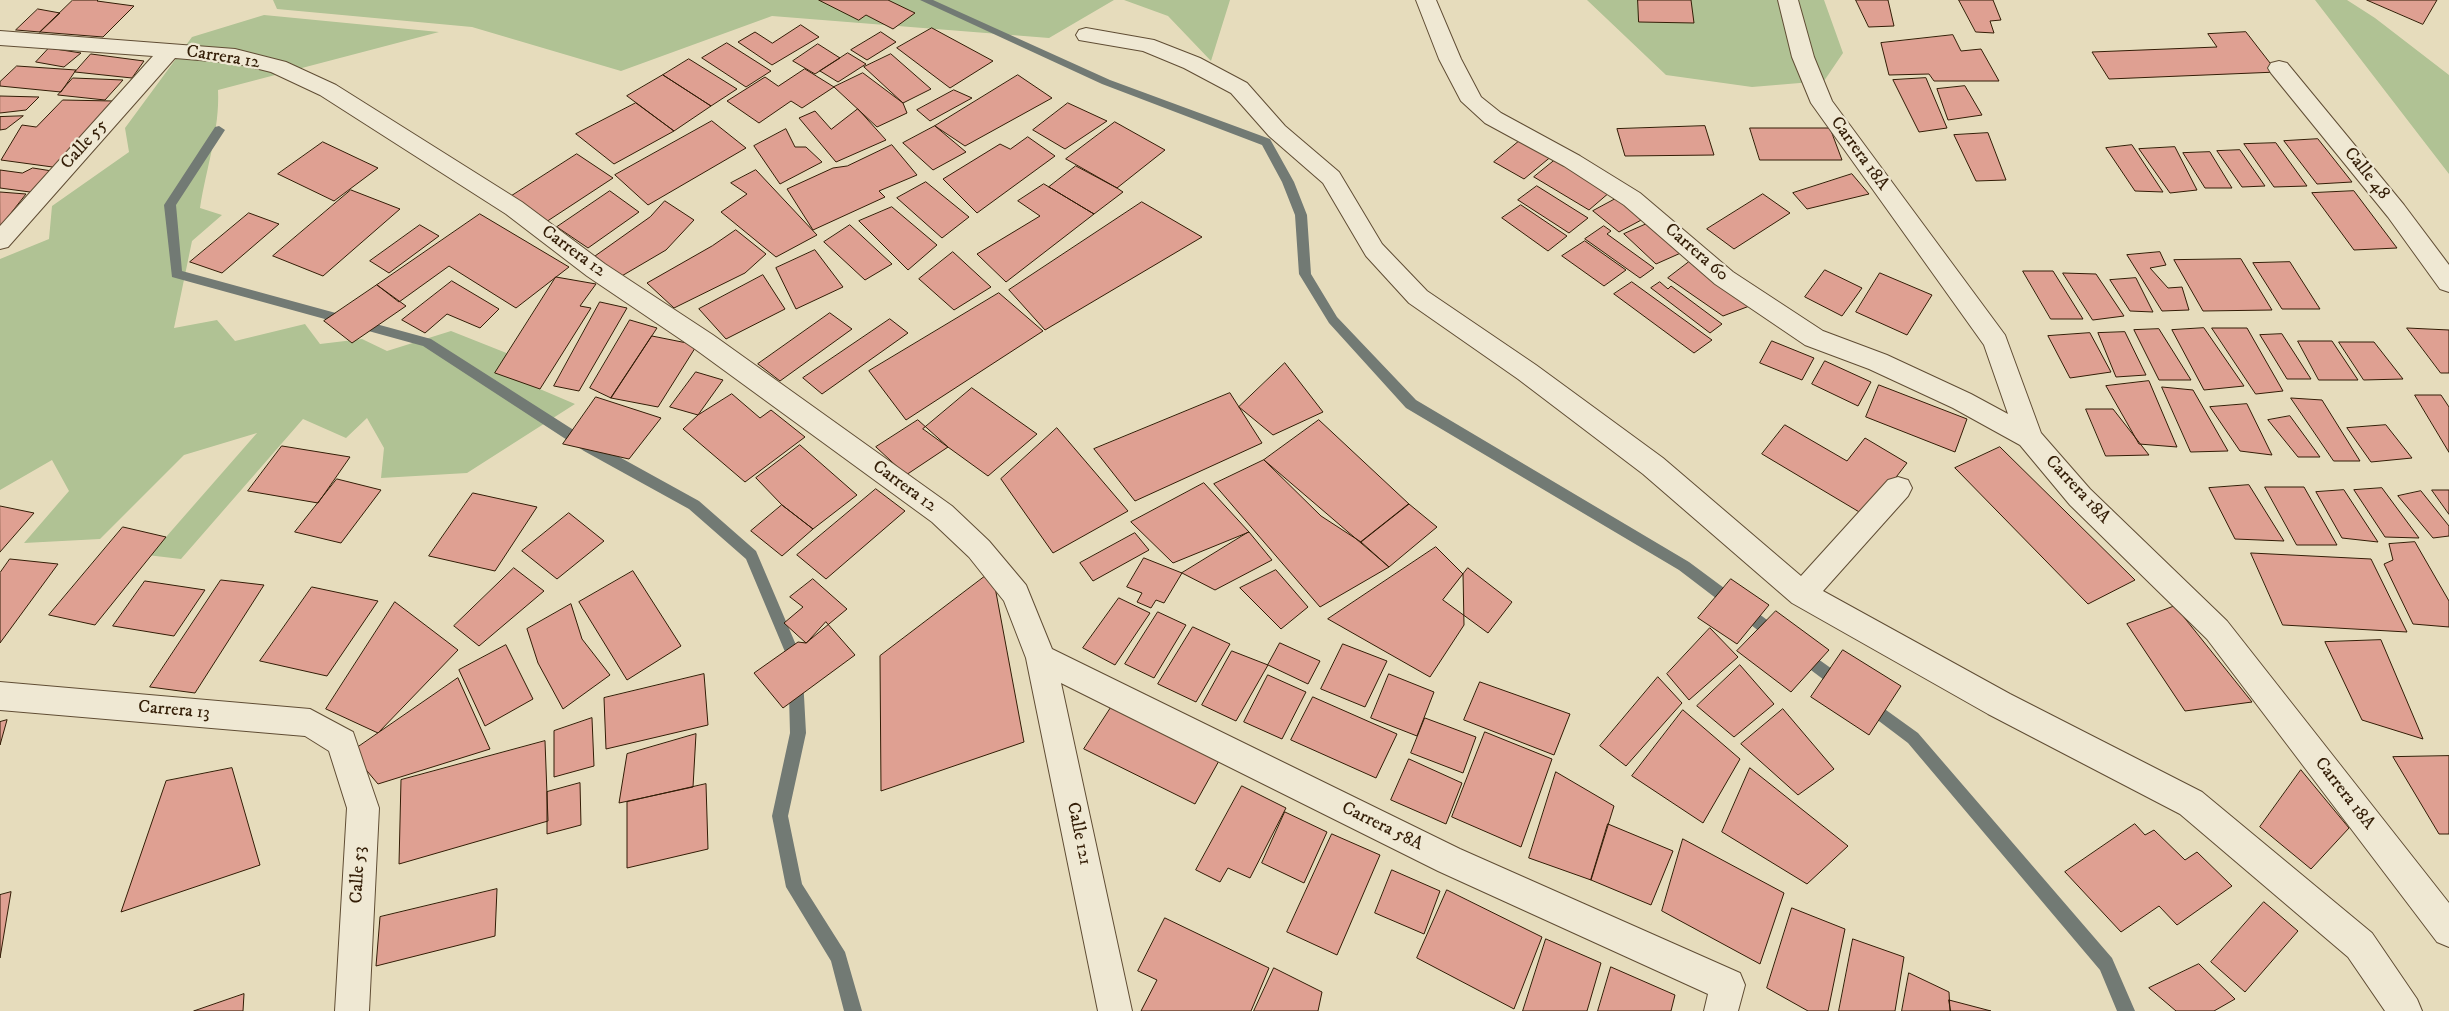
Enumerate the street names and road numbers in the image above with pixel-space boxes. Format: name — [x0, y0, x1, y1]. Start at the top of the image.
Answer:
street label: Carrera 12 — [185, 42, 261, 74]
street label: Carrera 18A — [1825, 113, 1893, 195]
street label: Calle 55 — [57, 116, 113, 174]
street label: Calle 48 — [2338, 143, 2394, 205]
street label: Carrera 60 — [1660, 219, 1732, 287]
street label: Carrera 12 — [537, 221, 609, 283]
street label: Carrera 18A — [2040, 451, 2114, 529]
street label: Carrera 12 — [868, 456, 940, 518]
street label: Carrera 13 — [137, 697, 211, 725]
street label: Carrera 18A — [2309, 754, 2379, 834]
street label: Carrera 58A — [1338, 798, 1426, 856]
street label: Calle 121 — [1061, 801, 1095, 867]
street label: Calle 53 — [347, 846, 371, 904]

